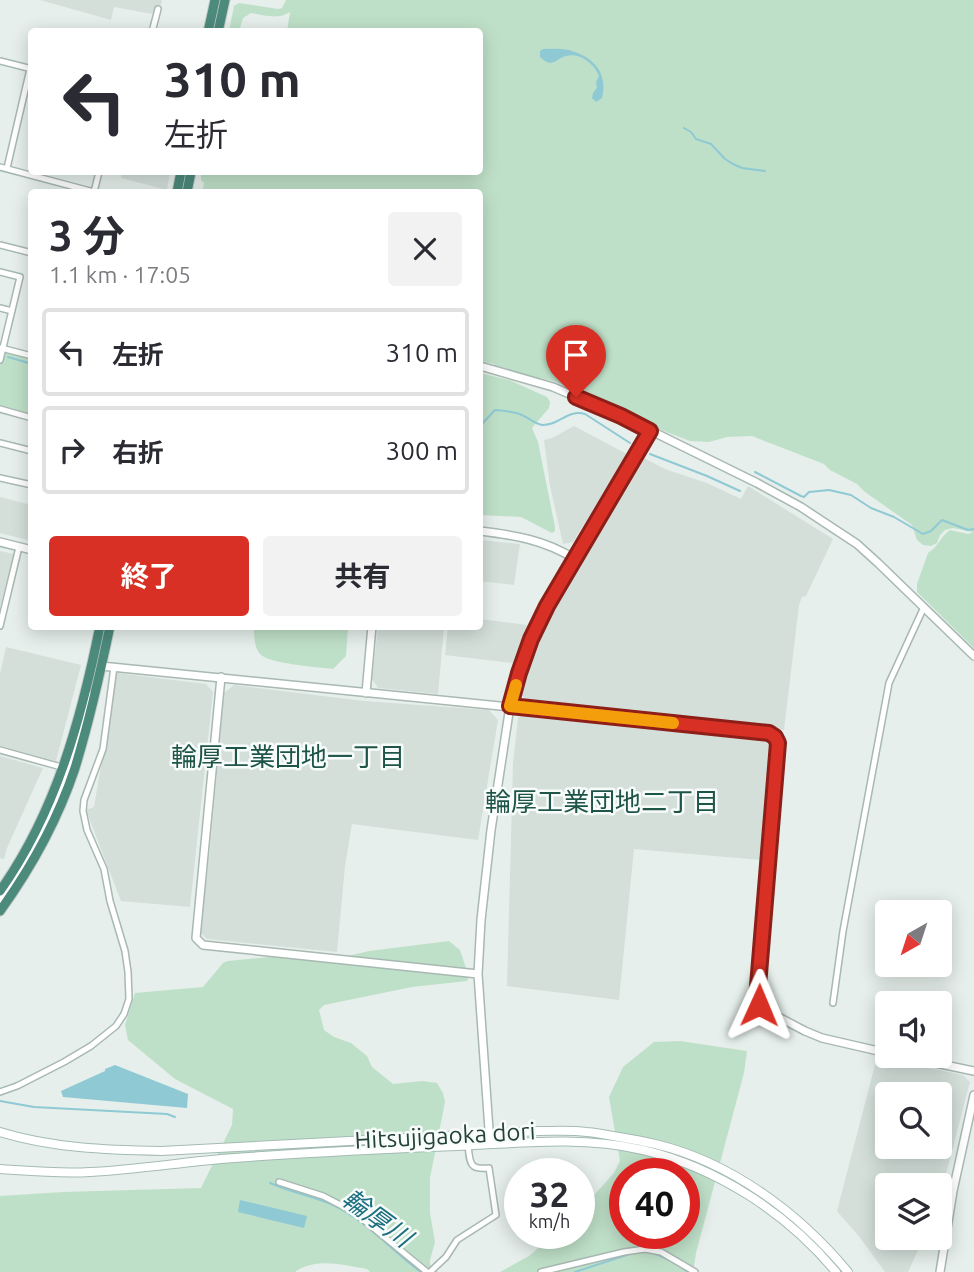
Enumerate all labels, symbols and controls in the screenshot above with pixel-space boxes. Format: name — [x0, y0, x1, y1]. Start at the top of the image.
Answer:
text: 310 m — [164, 51, 301, 106]
icon: left — [49, 56, 140, 147]
text: 左折 — [164, 116, 228, 152]
text: 3 分 — [49, 212, 125, 259]
button: close — [388, 212, 462, 286]
text: 1.1 km · 17:05 — [49, 262, 191, 287]
pin — [546, 325, 606, 397]
icon: left — [53, 333, 91, 371]
icon: arrive — [557, 336, 595, 374]
text: 310 m — [386, 338, 458, 367]
text: 左折 — [112, 340, 164, 369]
icon: right — [53, 431, 91, 469]
text: 300 m — [386, 436, 458, 465]
text: 右折 — [112, 438, 164, 467]
button: 終了 — [49, 536, 249, 616]
button: 共有 — [263, 536, 462, 616]
district label: 輪厚工業団地一丁目 — [171, 742, 405, 771]
district label: 輪厚工業団地二丁目 — [485, 787, 719, 816]
north arrow — [875, 900, 952, 976]
map controls — [875, 900, 952, 1250]
position arrow — [722, 968, 796, 1042]
button: sound — [875, 991, 952, 1068]
button: search — [875, 1082, 952, 1159]
street label: Hitsujigaoka dori — [354, 1117, 536, 1154]
speed limit sign: 40 — [609, 1158, 700, 1249]
button: layers — [875, 1173, 952, 1250]
text: 32 — [530, 1174, 569, 1214]
water label: 輪厚川 — [337, 1183, 420, 1254]
text: km/h — [529, 1211, 570, 1231]

